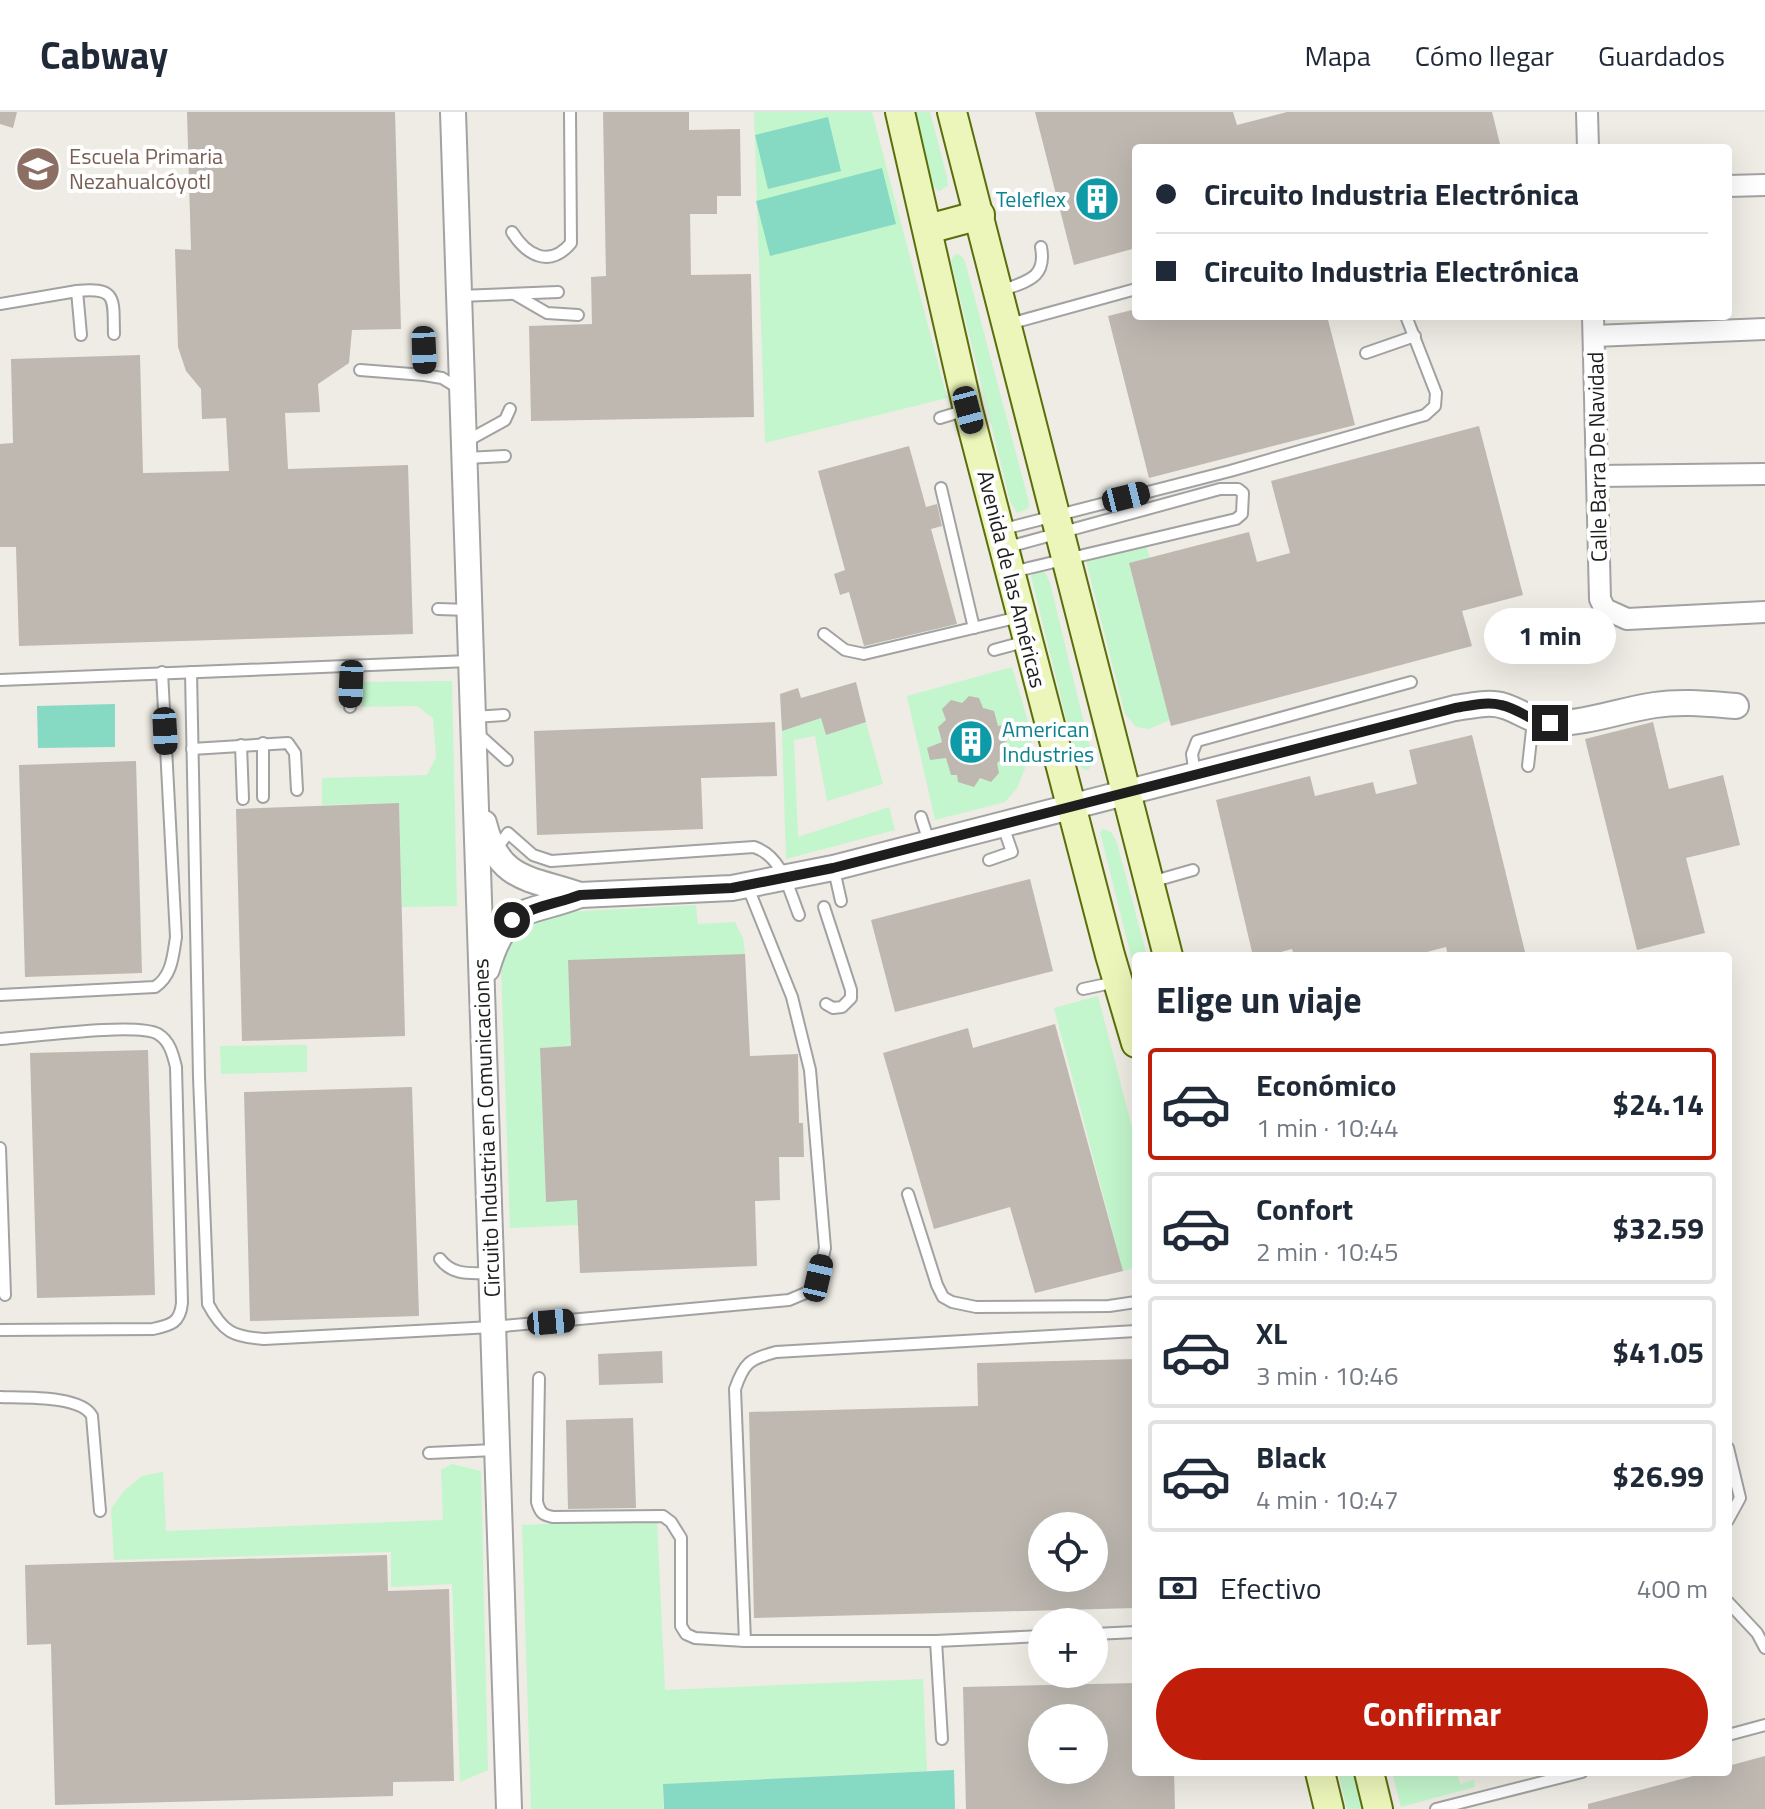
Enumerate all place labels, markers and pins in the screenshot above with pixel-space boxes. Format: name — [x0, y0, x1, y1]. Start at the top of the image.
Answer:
place label: Escuela Primaria Nezahualcóyotl — [69, 139, 223, 198]
school or university icon: Escuela Primaria Nezahualcóyotl — [14, 145, 62, 193]
building icon: Teleflex — [1073, 175, 1121, 223]
place label: Teleflex — [996, 182, 1066, 216]
place label: American Industries — [1002, 712, 1094, 771]
building icon: American Industries — [947, 718, 995, 766]

